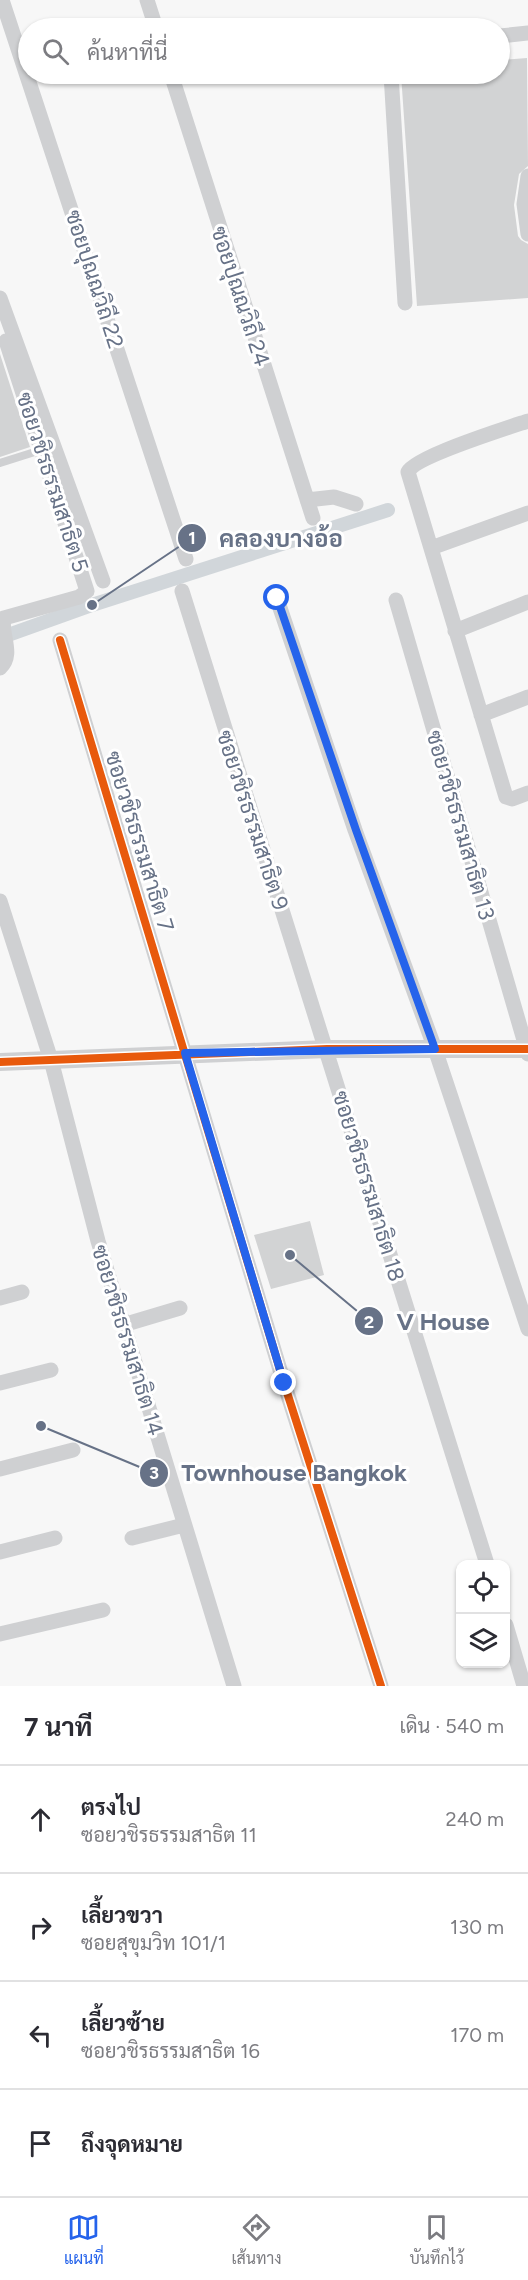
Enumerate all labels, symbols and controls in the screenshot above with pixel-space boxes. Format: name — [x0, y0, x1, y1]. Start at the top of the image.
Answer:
search box — [18, 18, 510, 84]
icon: search — [39, 35, 72, 68]
text: ค้นหาที่นี่ — [87, 39, 167, 66]
street label: ซอยปุณณวิถี 22 — [58, 206, 130, 352]
street label: ซอยปุณณวิถี 24 — [203, 223, 276, 370]
street label: ซอยวชิรธรรมสาธิต 5 — [11, 389, 94, 576]
callout: คลองบางอ้อ — [177, 517, 355, 559]
text: คลองบางอ้อ — [219, 523, 343, 553]
text: 1 — [188, 527, 196, 549]
route start — [263, 584, 289, 610]
street label: ซอยวชิรธรรมสาธิต 9 — [211, 727, 294, 914]
street label: ซอยวชิรธรรมสาธิต 13 — [420, 727, 501, 923]
street label: ซอยวชิรธรรมสาธิต 7 — [99, 748, 180, 935]
street label: ซอยวชิรธรรมสาธิต 18 — [327, 1088, 410, 1285]
street label: ซอยวชิรธรรมสาธิต 14 — [86, 1242, 169, 1439]
callout: V House — [354, 1300, 501, 1342]
text: V House — [396, 1307, 490, 1336]
text: 2 — [364, 1311, 374, 1333]
route end — [270, 1369, 296, 1395]
callout: Townhouse Bangkok — [139, 1452, 419, 1494]
text: Townhouse Bangkok — [181, 1458, 407, 1487]
text: 3 — [149, 1462, 159, 1484]
map controls — [456, 1560, 510, 1668]
button: locate — [456, 1560, 510, 1614]
button: layers — [456, 1614, 510, 1668]
text: 7 นาที — [24, 1711, 92, 1743]
text: เดิน · 540 m — [400, 1714, 504, 1738]
text: ตรงไป — [81, 1794, 141, 1821]
icon: ahead — [24, 1803, 57, 1836]
text: 240 m — [446, 1807, 504, 1831]
text: ซอยวชิรธรรมสาธิต 11 — [81, 1823, 257, 1847]
text: เลี้ยวขวา — [81, 1902, 163, 1929]
icon: right — [24, 1911, 57, 1944]
text: 130 m — [450, 1915, 504, 1939]
text: ซอยสุขุมวิท 101/1 — [81, 1931, 226, 1955]
text: เลี้ยวซ้าย — [81, 2010, 165, 2037]
icon: left — [24, 2019, 57, 2052]
text: 170 m — [450, 2023, 504, 2047]
text: ซอยวชิรธรรมสาธิต 16 — [81, 2039, 260, 2063]
icon: arrive — [24, 2127, 57, 2160]
text: ถึงจุดหมาย — [81, 2131, 183, 2158]
tab: แผนที่ — [64, 2211, 104, 2268]
tab: เส้นทาง — [232, 2211, 282, 2268]
tab: บันทึกไว้ — [409, 2211, 464, 2268]

